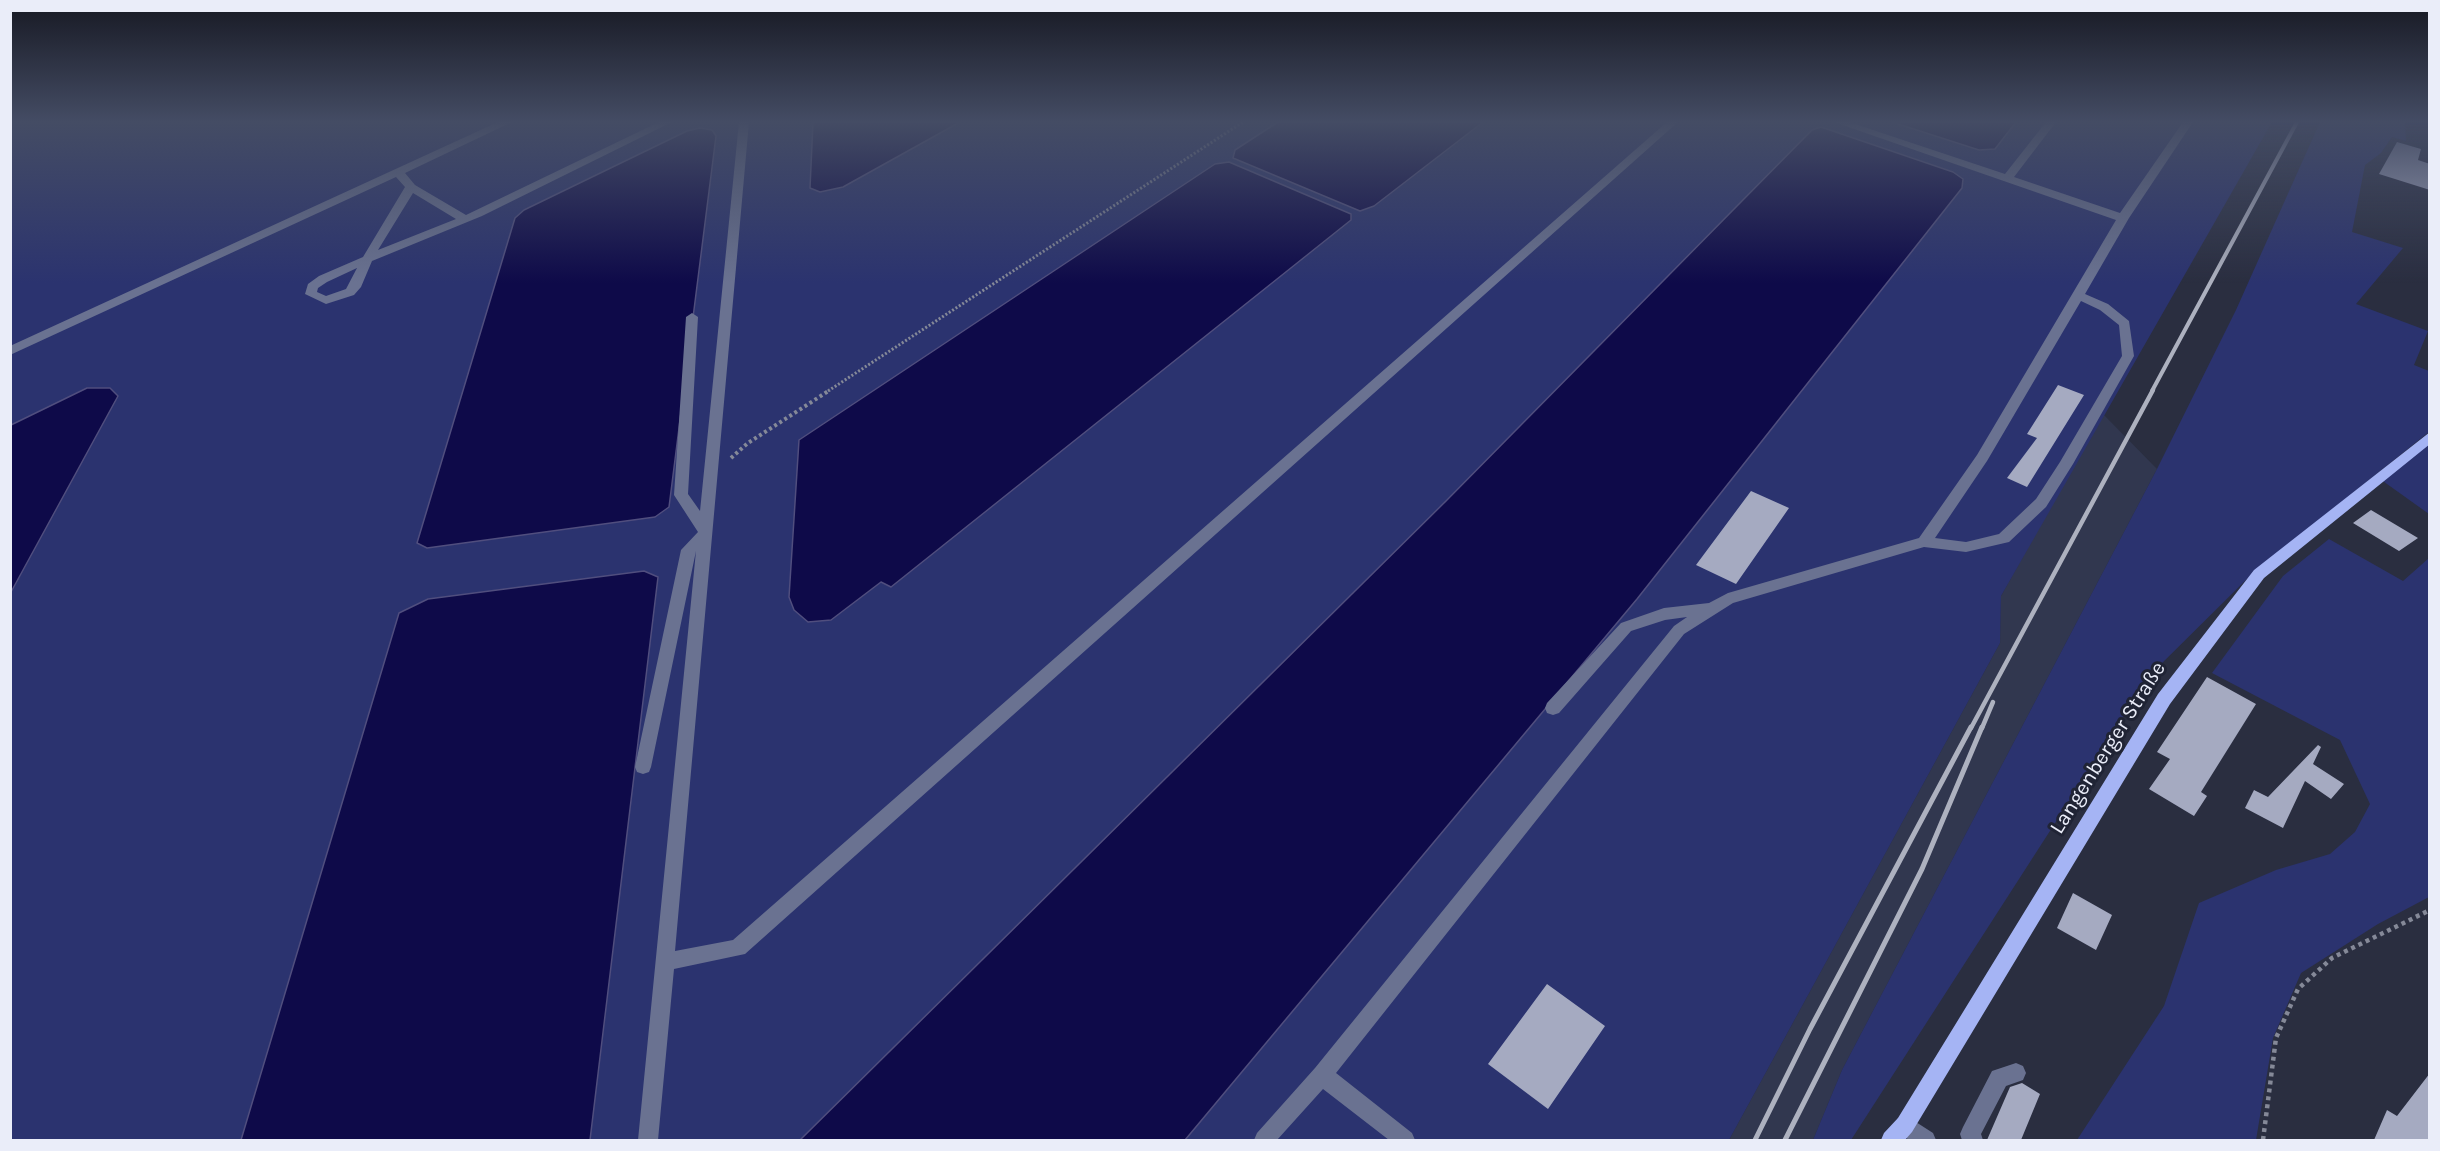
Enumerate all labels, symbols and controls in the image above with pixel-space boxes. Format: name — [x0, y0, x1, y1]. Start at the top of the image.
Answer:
street label: Langenberger Straße — [2045, 657, 2171, 839]

